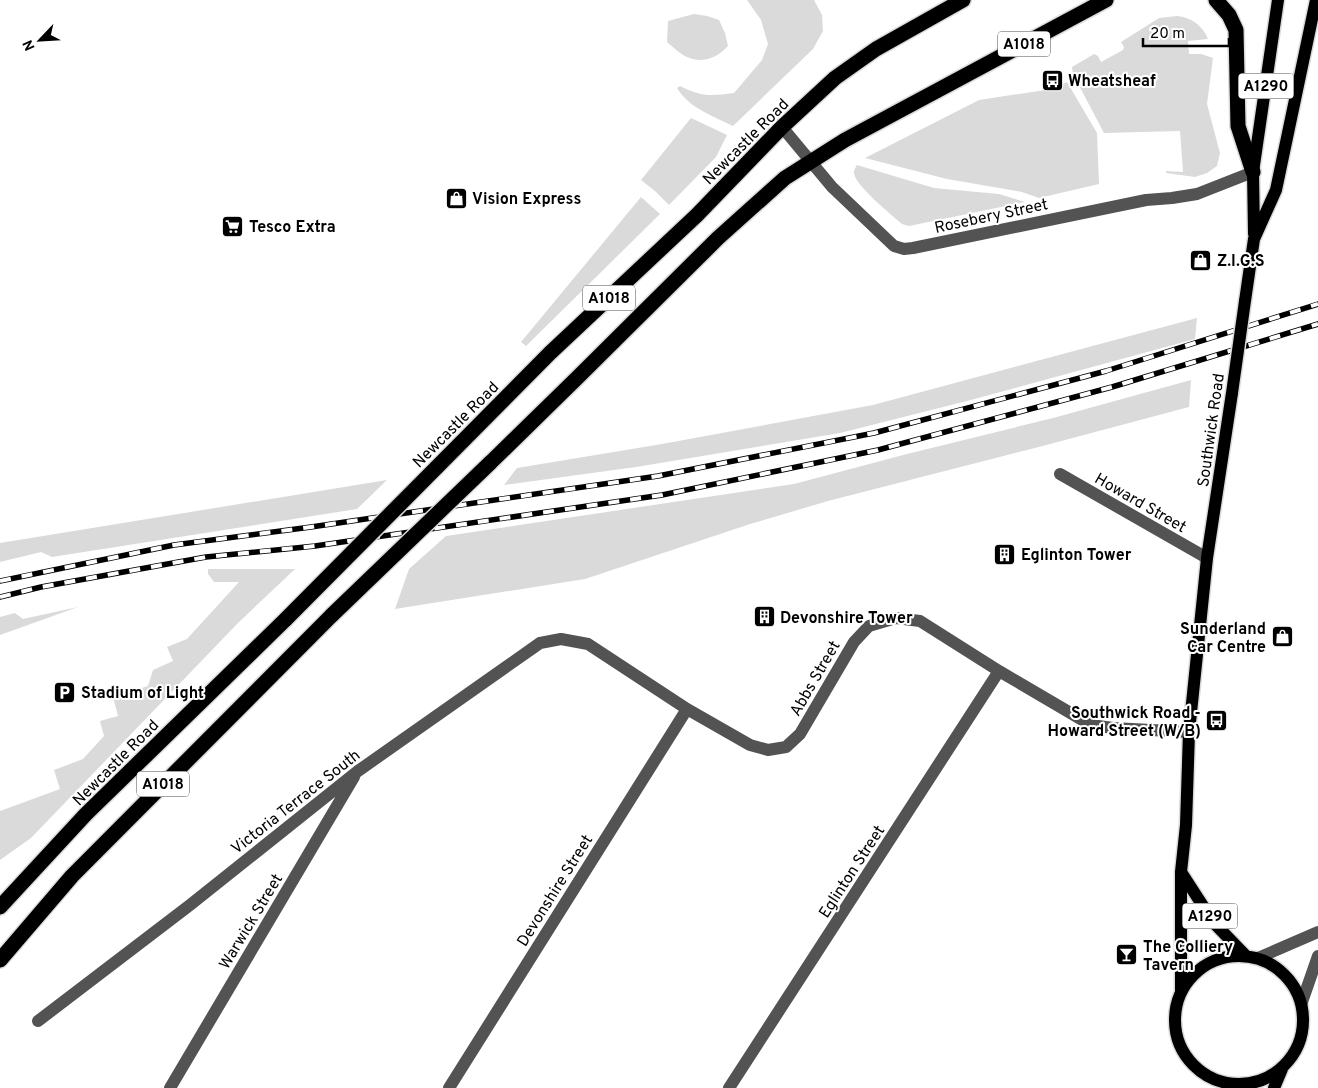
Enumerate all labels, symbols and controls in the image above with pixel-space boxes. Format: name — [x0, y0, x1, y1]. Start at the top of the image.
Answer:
north arrow — [15, 15, 65, 65]
scale bar — [1143, 15, 1229, 47]
text: 20 m — [1150, 25, 1185, 44]
road number: A1018 — [998, 32, 1050, 56]
text: N — [20, 37, 39, 53]
bus stop icon: Wheatsheaf — [1040, 68, 1064, 92]
place label: Wheatsheaf — [1068, 72, 1156, 92]
road number: A1290 — [1238, 74, 1294, 98]
street label: Newcastle Road — [699, 95, 794, 190]
shop icon: Vision Express — [444, 186, 468, 210]
place label: Vision Express — [472, 190, 581, 210]
street label: Rosebery Street — [933, 195, 1050, 239]
supermarket icon: Tesco Extra — [221, 214, 245, 238]
place label: Tesco Extra — [249, 218, 336, 238]
shop icon: Z.I.G.S — [1189, 248, 1213, 272]
place label: Z.I.G.S — [1217, 252, 1264, 272]
road number: A1018 — [583, 286, 635, 310]
street label: Southwick Road — [1194, 372, 1230, 488]
street label: Newcastle Road — [409, 378, 504, 473]
street label: Howard Street — [1091, 469, 1189, 538]
building icon: Eglinton Tower — [993, 542, 1017, 566]
place label: Eglinton Tower — [1021, 546, 1132, 566]
building icon: Devonshire Tower — [752, 605, 776, 629]
place label: Devonshire Tower — [780, 609, 913, 629]
place label: Sunderland Car Centre — [1180, 620, 1266, 658]
shop icon: Sunderland Car Centre — [1270, 625, 1294, 649]
street label: Abbs Street — [786, 638, 845, 720]
parking icon: Stadium of Light — [53, 680, 77, 704]
place label: Stadium of Light — [81, 684, 204, 704]
place label: Southwick Road - Howard Street (W/B) — [1048, 704, 1201, 742]
bus stop icon: Southwick Road - Howard Street (W/B) — [1205, 709, 1229, 733]
street label: Newcastle Road — [69, 716, 164, 811]
street label: Victoria Terrace South — [228, 746, 365, 859]
road number: A1018 — [137, 772, 189, 796]
street label: Eglinton Street — [815, 822, 890, 922]
street label: Devonshire Street — [513, 832, 598, 951]
street label: Warwick Street — [215, 871, 288, 973]
road number: A1290 — [1182, 904, 1238, 928]
place label: The Colliery Tavern — [1143, 938, 1233, 976]
bar icon: The Colliery Tavern — [1115, 943, 1139, 967]

